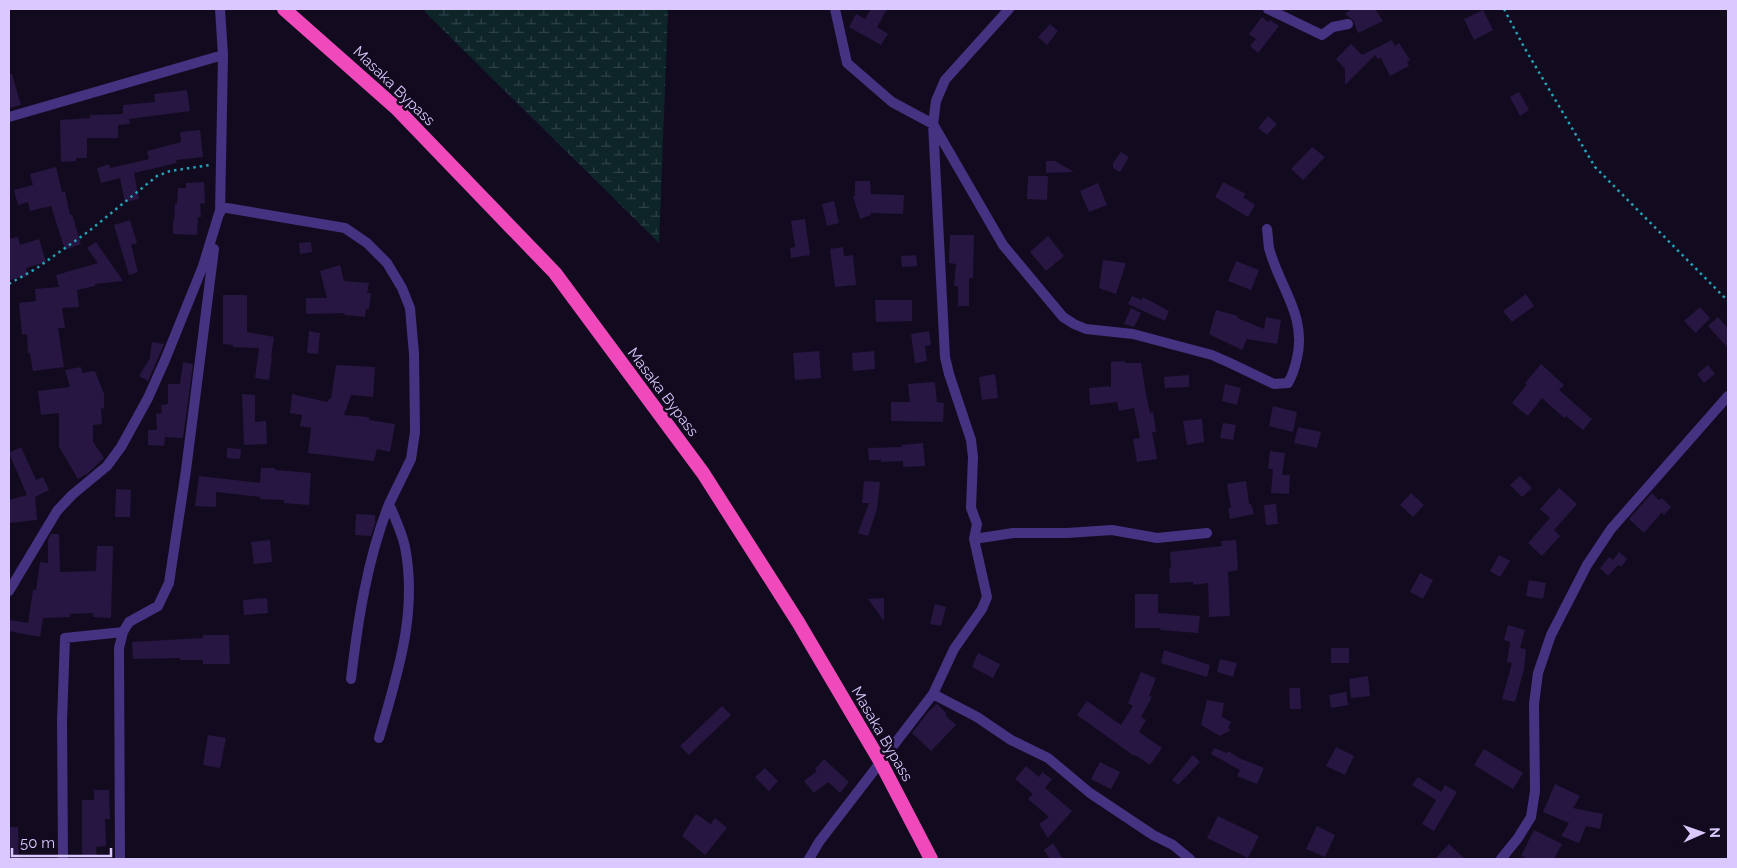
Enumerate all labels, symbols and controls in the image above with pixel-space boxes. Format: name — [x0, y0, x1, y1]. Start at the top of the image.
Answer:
street label: Masaka Bypass — [349, 43, 439, 129]
street label: Masaka Bypass — [624, 344, 702, 440]
street label: Masaka Bypass — [848, 683, 916, 785]
north arrow — [1677, 808, 1727, 858]
scale bar — [12, 826, 111, 858]
text: N — [1707, 827, 1723, 838]
text: 50 m — [20, 834, 55, 852]

